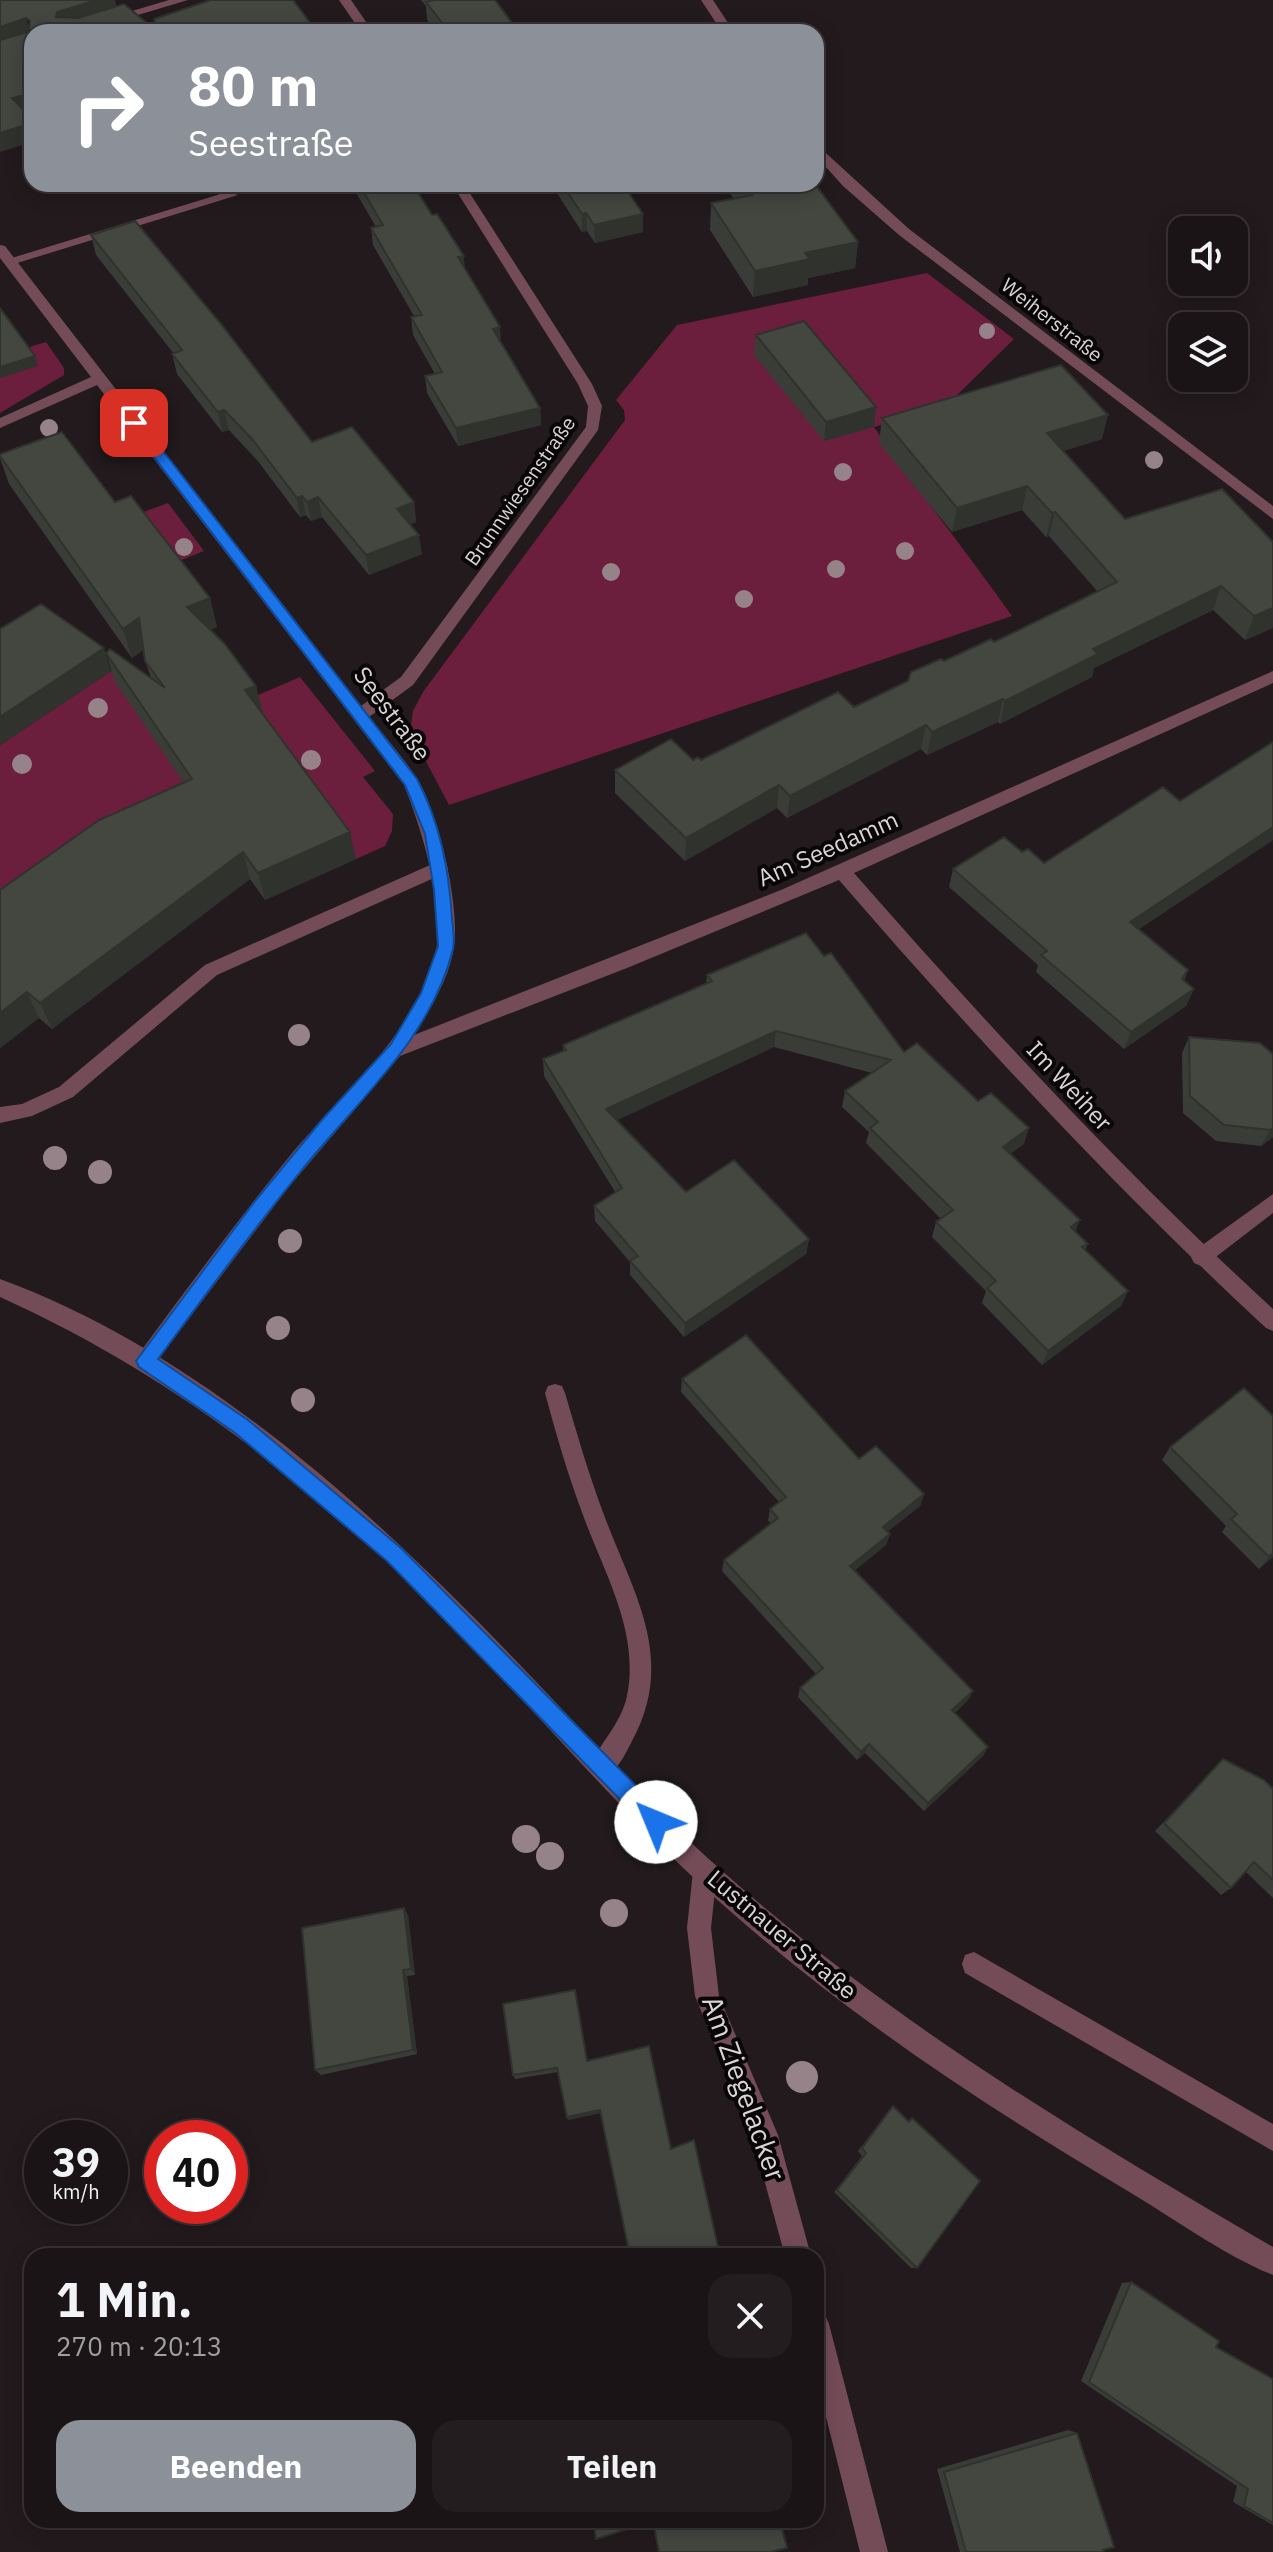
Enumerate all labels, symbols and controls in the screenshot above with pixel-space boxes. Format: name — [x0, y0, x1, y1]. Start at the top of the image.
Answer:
text: 80 m — [188, 49, 318, 121]
icon: right — [56, 56, 160, 160]
text: Seestraße — [188, 119, 353, 166]
map controls — [1168, 216, 1248, 392]
button: sound — [1168, 216, 1248, 296]
street label: Weiherstraße — [996, 272, 1109, 368]
button: layers — [1168, 312, 1248, 392]
pin — [100, 389, 168, 457]
icon: arrive — [112, 401, 156, 445]
street label: Brunnwiesenstraße — [458, 411, 581, 571]
street label: Seestraße — [347, 660, 439, 767]
street label: Am Seedamm — [752, 803, 903, 893]
street label: Im Weiher — [1020, 1033, 1120, 1137]
position arrow — [614, 1780, 698, 1864]
street label: Lustnauer Straße — [701, 1862, 864, 2006]
street label: Am Ziegelacker — [694, 1990, 795, 2185]
speed limit sign: 40 — [144, 2120, 248, 2224]
text: 39 — [52, 2136, 100, 2188]
text: km/h — [52, 2178, 100, 2205]
text: 1 Min. — [56, 2268, 193, 2330]
button: close — [708, 2274, 792, 2358]
text: 270 m · 20:13 — [56, 2329, 222, 2363]
button: Beenden — [56, 2420, 416, 2512]
button: Teilen — [432, 2420, 792, 2512]

